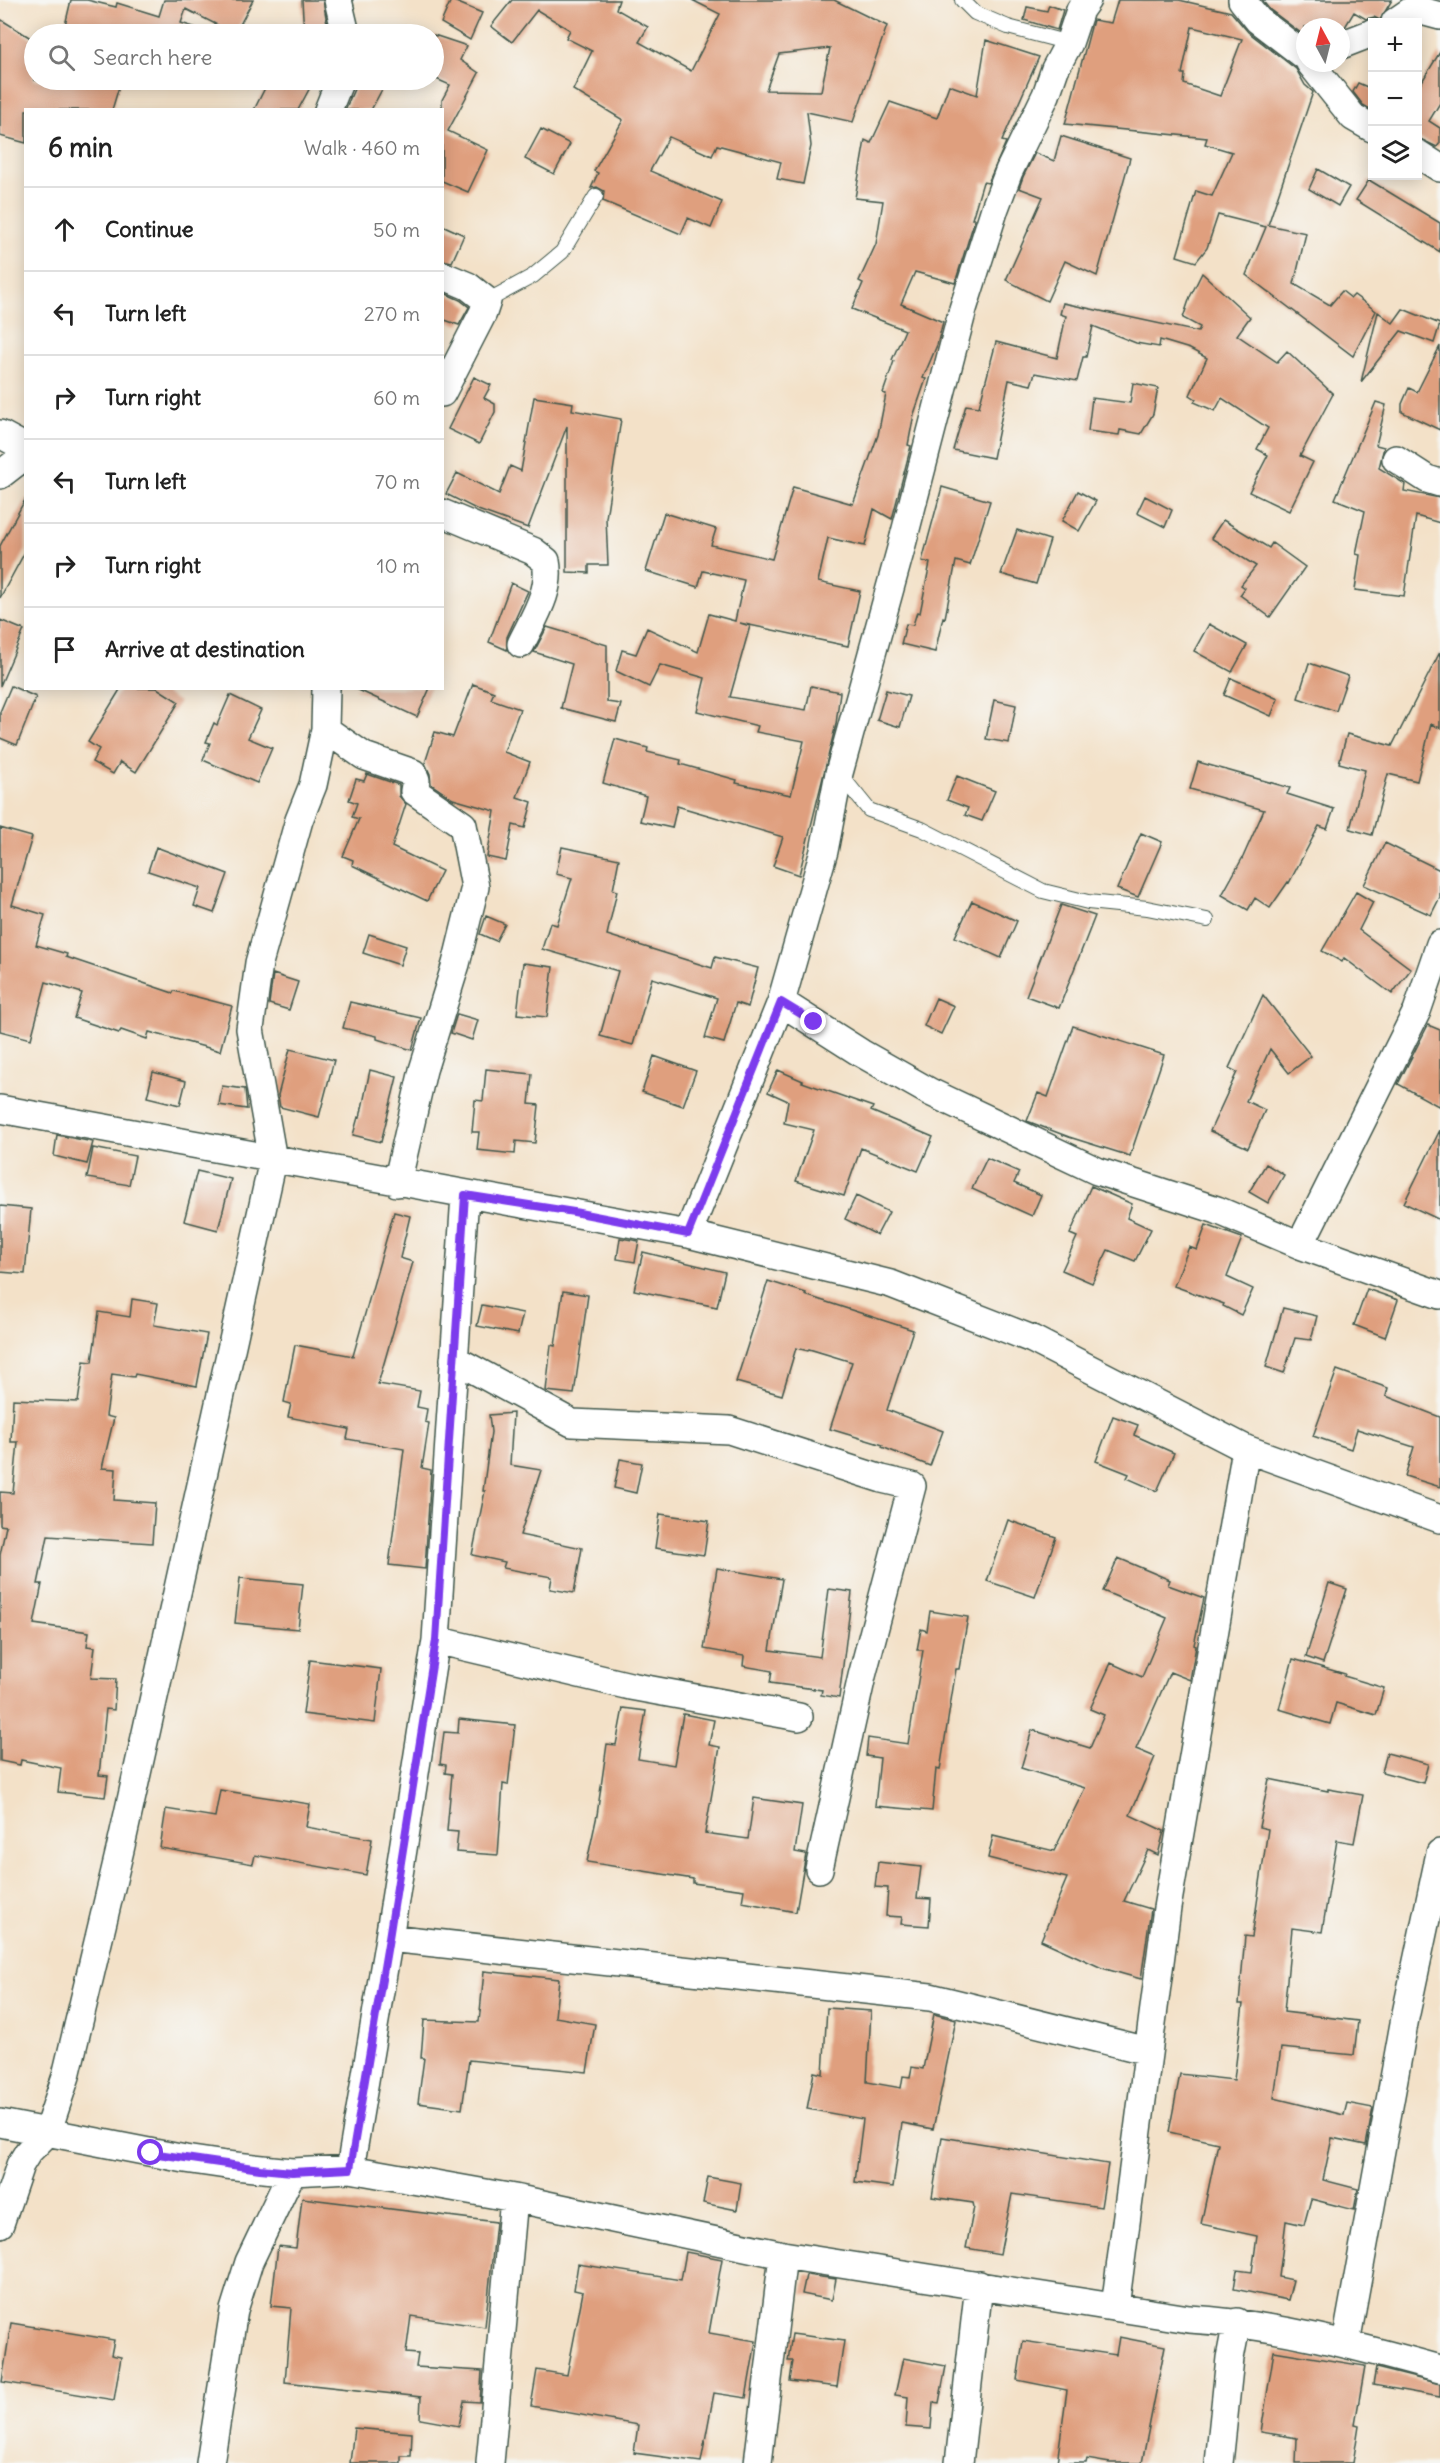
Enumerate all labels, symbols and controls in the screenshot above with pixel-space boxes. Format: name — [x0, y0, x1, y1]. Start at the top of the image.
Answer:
north arrow — [1296, 18, 1350, 72]
map controls — [1368, 18, 1422, 180]
button: + — [1368, 18, 1422, 72]
search box — [24, 24, 444, 90]
icon: search — [45, 41, 78, 74]
text: Search here — [93, 43, 212, 71]
button: − — [1368, 72, 1422, 126]
button: layers — [1368, 126, 1422, 180]
text: 6 min — [48, 131, 113, 164]
text: Walk · 460 m — [304, 135, 420, 160]
icon: ahead — [48, 213, 81, 246]
text: Continue — [105, 215, 194, 243]
text: 50 m — [373, 217, 420, 242]
icon: left — [48, 297, 81, 330]
text: Turn left — [105, 299, 186, 327]
text: 270 m — [364, 301, 420, 326]
icon: right — [48, 381, 81, 414]
text: Turn right — [105, 383, 201, 411]
text: 60 m — [373, 385, 420, 410]
icon: left — [48, 465, 81, 498]
text: Turn left — [105, 467, 186, 495]
text: 70 m — [375, 469, 420, 494]
icon: right — [48, 549, 81, 582]
text: Turn right — [105, 551, 201, 579]
text: 10 m — [377, 553, 420, 578]
icon: arrive — [48, 633, 81, 666]
text: Arrive at destination — [105, 635, 305, 663]
route end — [800, 1008, 826, 1034]
route start — [137, 2139, 163, 2165]

